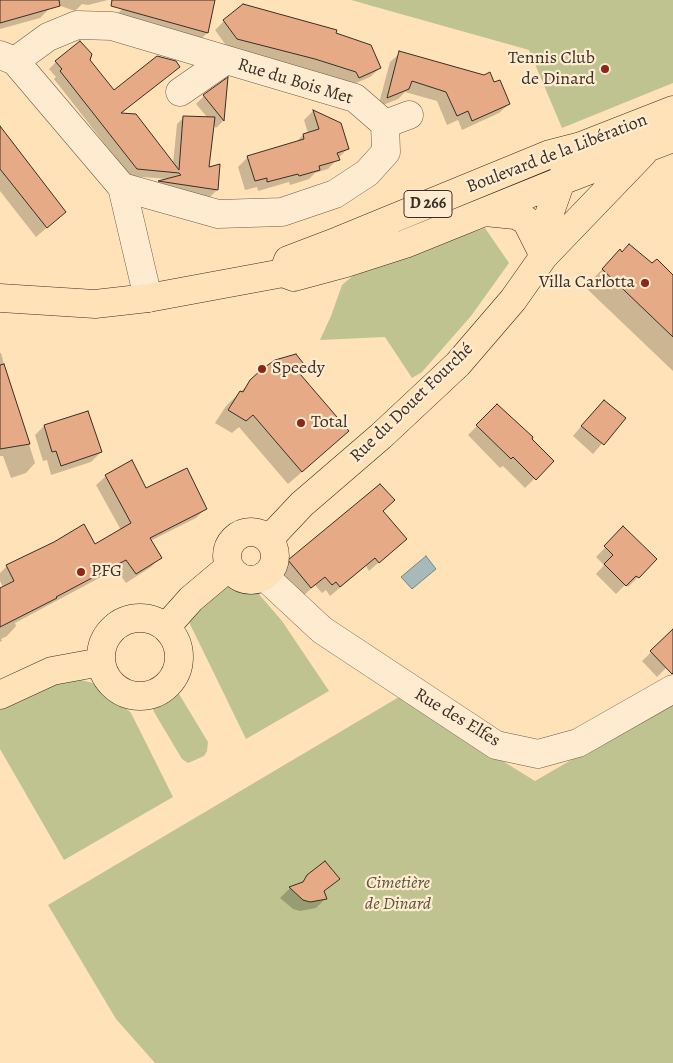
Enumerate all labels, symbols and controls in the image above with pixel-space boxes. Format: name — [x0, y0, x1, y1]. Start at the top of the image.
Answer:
place label: Tennis Club de Dinard — [508, 48, 595, 90]
street label: Rue du Bois Met — [235, 54, 355, 110]
marker: Tennis Club de Dinard — [599, 63, 611, 75]
street label: Boulevard de la Libération — [464, 110, 650, 198]
road number: D 266 — [404, 190, 452, 218]
place label: Villa Carlotta — [539, 272, 635, 294]
marker: Villa Carlotta — [639, 277, 651, 289]
street label: Rue du Douet Fourché — [346, 339, 478, 467]
place label: Speedy — [272, 358, 325, 380]
marker: Speedy — [256, 363, 268, 375]
place label: Total — [311, 412, 347, 434]
marker: Total — [295, 417, 307, 429]
place label: PFG — [91, 561, 122, 583]
marker: PFG — [75, 566, 87, 578]
street label: Rue des Elfes — [410, 684, 504, 752]
park label: Cimetière de Dinard — [365, 873, 431, 916]

